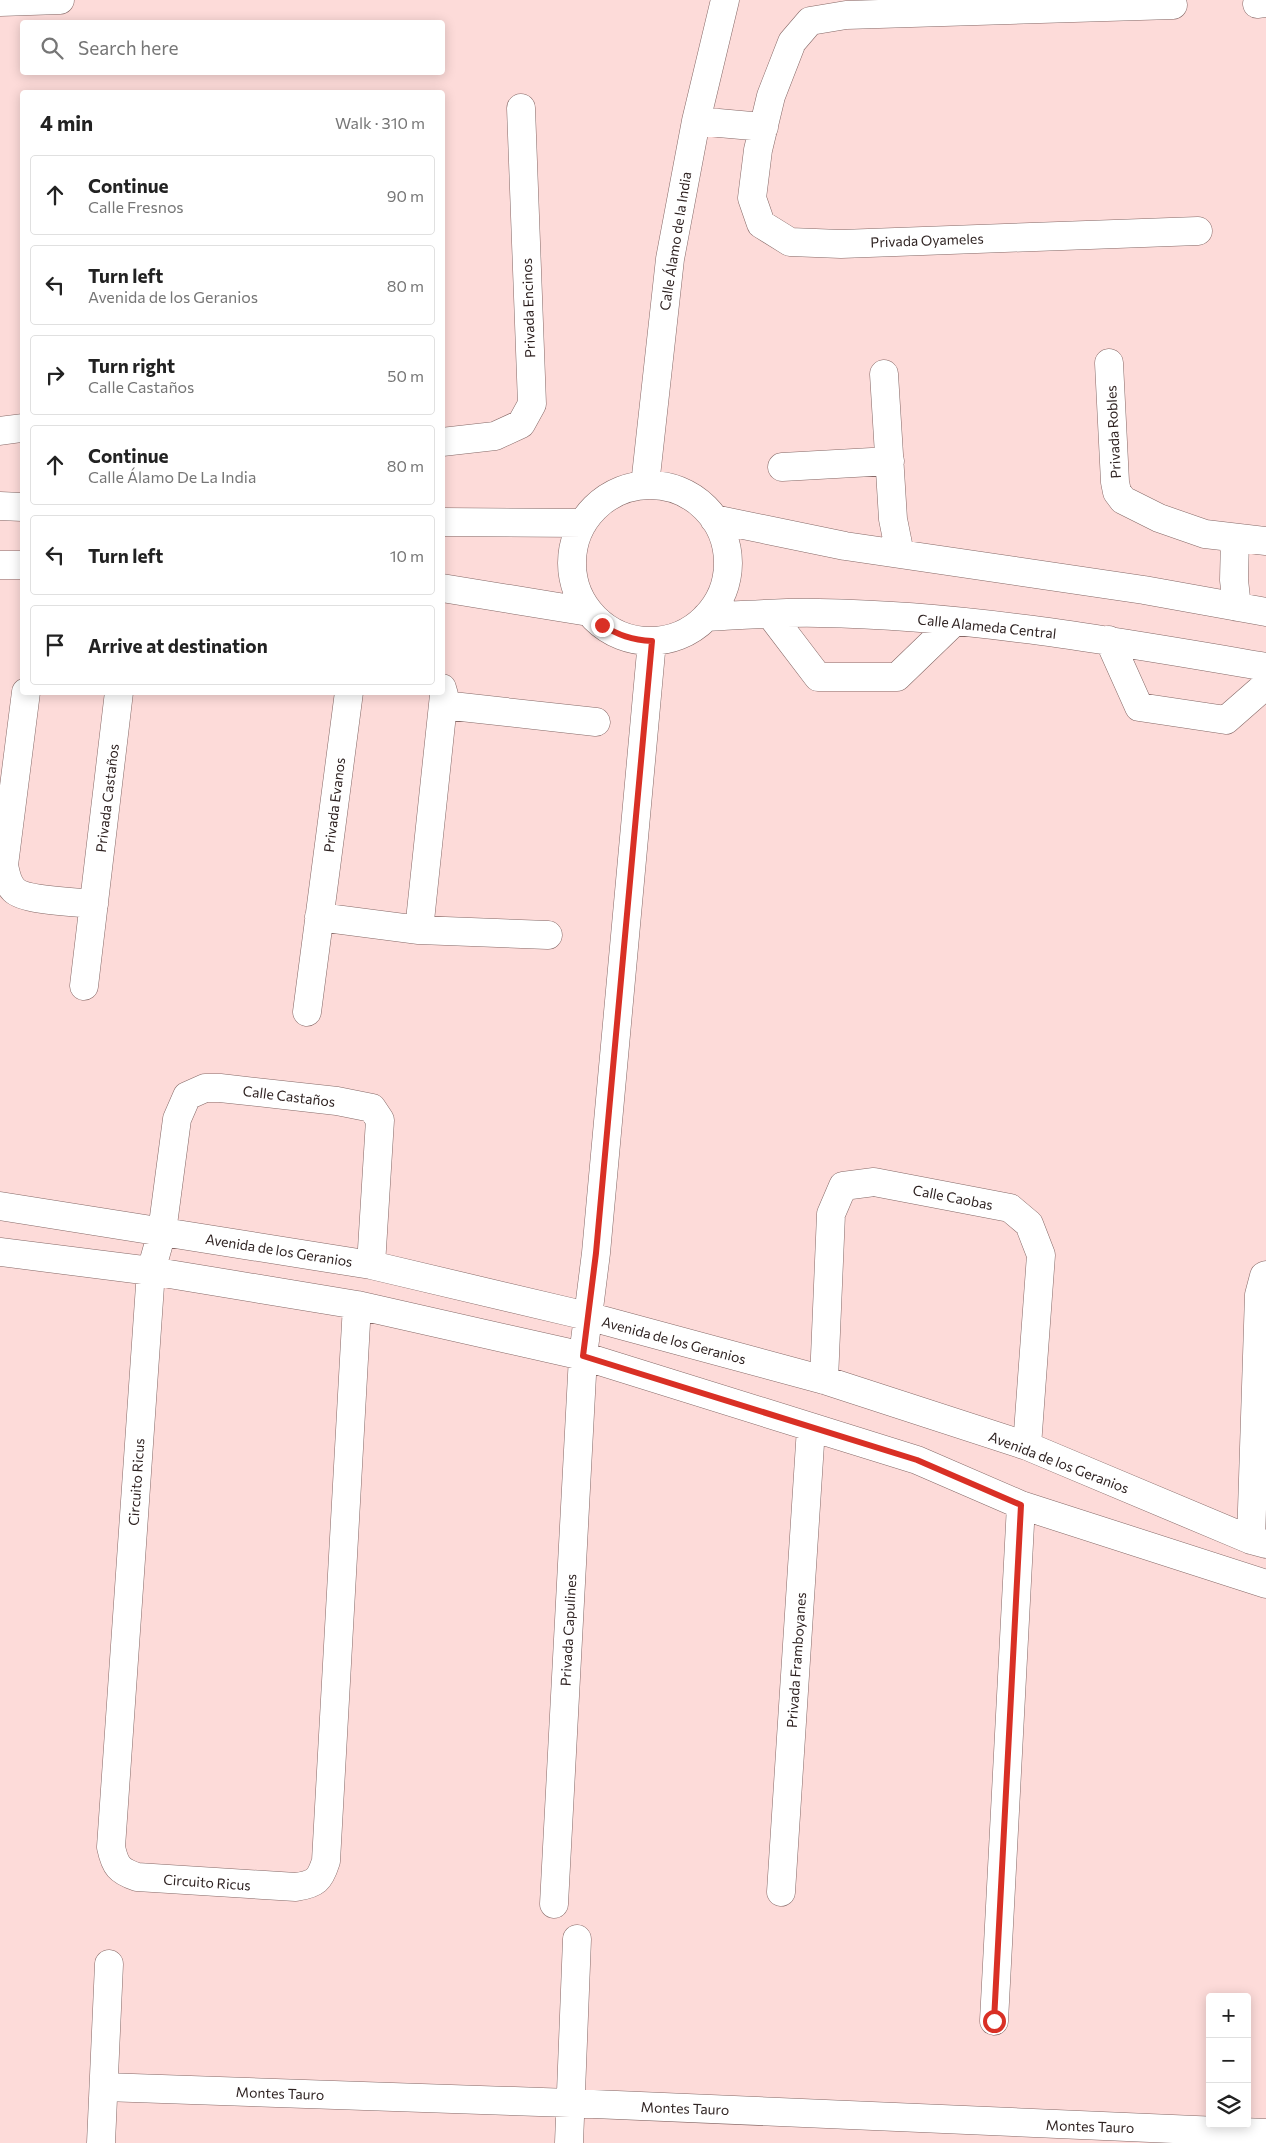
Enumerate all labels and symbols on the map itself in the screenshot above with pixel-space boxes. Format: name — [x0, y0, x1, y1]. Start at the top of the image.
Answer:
street label: Calle Álamo de la India — [656, 170, 694, 312]
street label: Privada Oyameles — [870, 230, 984, 250]
street label: Privada Encinos — [518, 258, 538, 358]
street label: Privada Robles — [1102, 385, 1124, 479]
street label: Calle Alameda Central — [917, 610, 1057, 642]
route end — [591, 614, 614, 637]
street label: Privada Castaños — [92, 743, 122, 853]
street label: Privada Evanos — [320, 757, 348, 853]
street label: Calle Castaños — [242, 1082, 336, 1110]
street label: Calle Caobas — [911, 1181, 995, 1213]
street label: Avenida de los Geranios — [204, 1230, 354, 1270]
street label: Avenida de los Geranios — [600, 1313, 748, 1367]
street label: Avenida de los Geranios — [987, 1427, 1131, 1497]
street label: Circuito Ricus — [124, 1438, 148, 1526]
street label: Privada Capulines — [557, 1573, 579, 1687]
street label: Privada Framboyanes — [783, 1592, 809, 1728]
street label: Circuito Ricus — [163, 1870, 251, 1894]
route start — [983, 2010, 1006, 2033]
street label: Montes Tauro — [236, 2083, 324, 2103]
street label: Montes Tauro — [641, 2098, 729, 2118]
street label: Montes Tauro — [1046, 2116, 1134, 2136]

